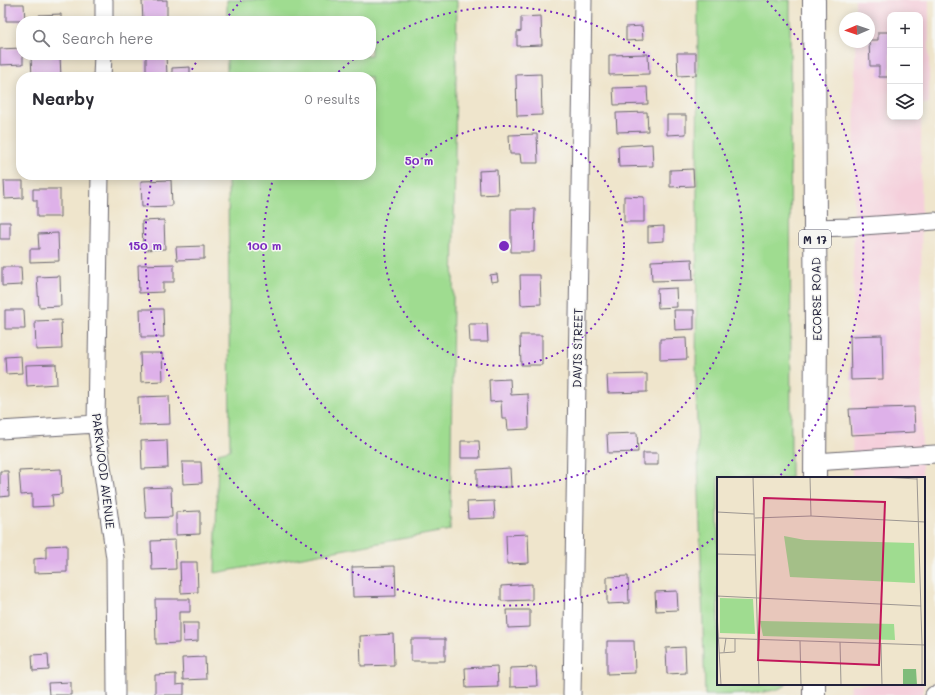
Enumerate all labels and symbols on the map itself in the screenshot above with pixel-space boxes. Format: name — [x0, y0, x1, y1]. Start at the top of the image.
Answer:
north arrow — [839, 12, 875, 48]
text: 50 m — [405, 152, 433, 168]
road number: M 17 — [799, 230, 831, 248]
text: 150 m — [128, 237, 162, 253]
text: 100 m — [247, 237, 281, 253]
centre of rings — [497, 239, 511, 253]
street label: ECORSE ROAD — [807, 257, 825, 341]
street label: DAVIS STREET — [568, 308, 586, 388]
street label: PARKWOOD AVENUE — [89, 412, 119, 530]
inset map — [717, 477, 925, 685]

